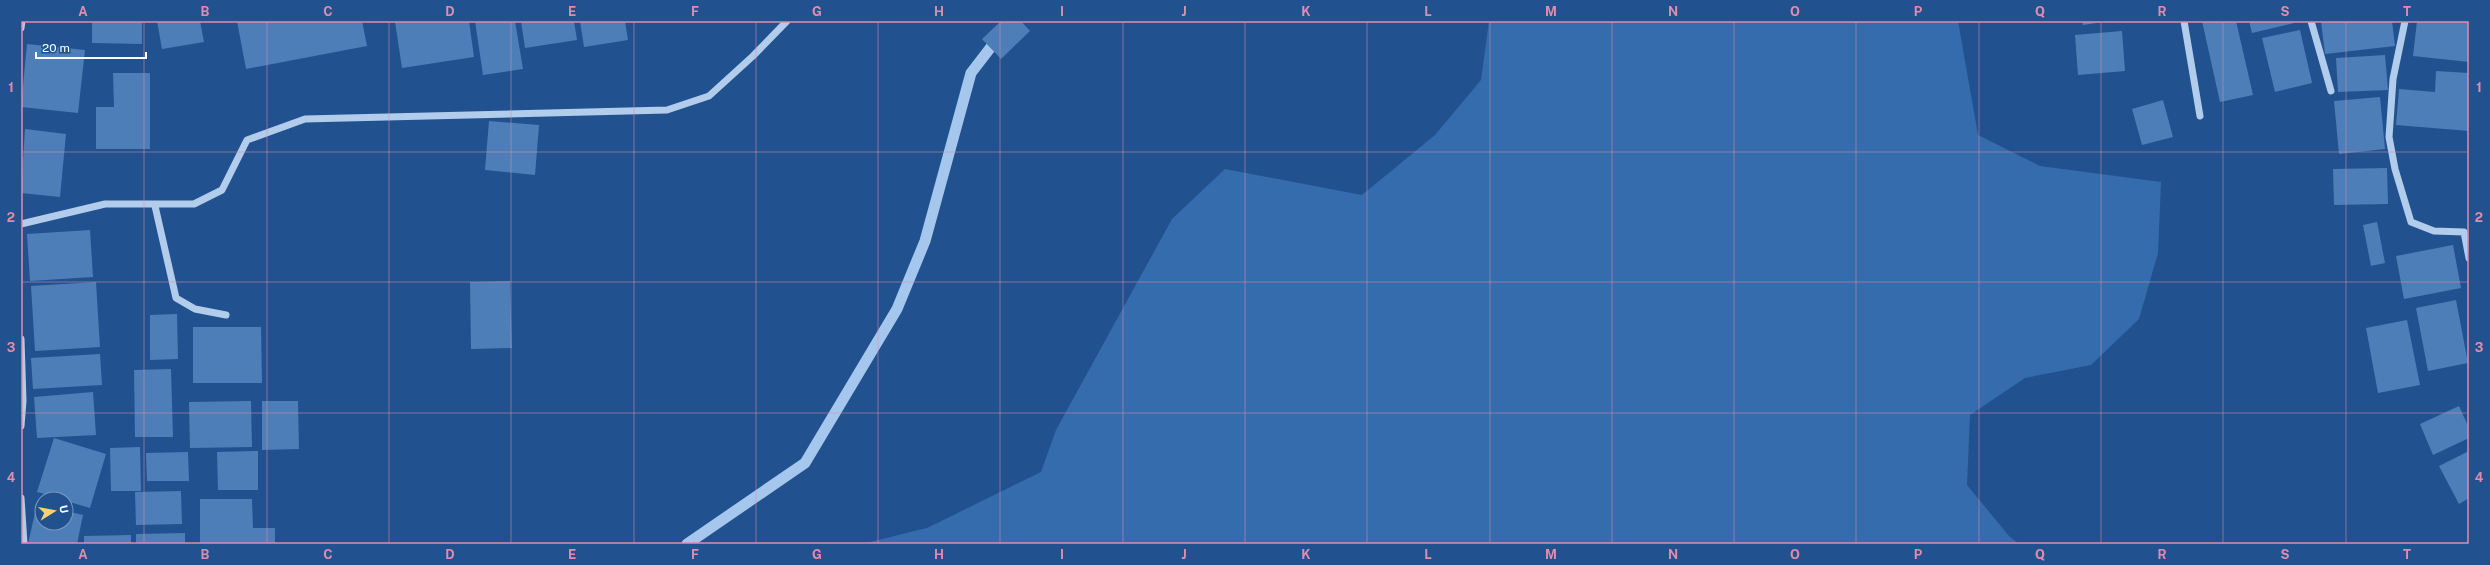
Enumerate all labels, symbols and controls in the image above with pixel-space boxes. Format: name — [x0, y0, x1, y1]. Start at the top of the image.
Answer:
text: A — [78, 4, 88, 19]
text: B — [201, 4, 210, 19]
text: C — [323, 4, 333, 19]
text: D — [445, 4, 455, 19]
text: E — [568, 4, 576, 19]
text: F — [691, 4, 699, 19]
text: G — [812, 4, 822, 19]
text: H — [934, 4, 944, 19]
text: I — [1060, 4, 1064, 19]
text: J — [1181, 4, 1187, 19]
text: K — [1301, 4, 1311, 19]
text: L — [1424, 4, 1432, 19]
text: M — [1545, 4, 1557, 19]
text: N — [1668, 4, 1678, 19]
text: O — [1790, 4, 1800, 19]
text: P — [1914, 4, 1923, 19]
text: Q — [2035, 4, 2045, 19]
text: R — [2157, 4, 2167, 19]
text: S — [2281, 4, 2290, 19]
text: T — [2403, 4, 2411, 19]
scale bar — [36, 34, 146, 60]
text: 20 m — [42, 41, 70, 55]
text: 1 — [8, 80, 14, 95]
text: 1 — [2476, 80, 2482, 95]
text: 2 — [7, 210, 15, 225]
text: 2 — [2475, 210, 2483, 225]
text: 3 — [7, 340, 16, 355]
text: 3 — [2475, 340, 2484, 355]
text: 4 — [7, 470, 16, 485]
text: 4 — [2475, 470, 2484, 485]
north arrow — [34, 491, 74, 531]
text: U — [57, 504, 70, 514]
text: A — [78, 547, 88, 562]
text: B — [201, 547, 210, 562]
text: C — [323, 547, 333, 562]
text: D — [445, 547, 455, 562]
text: E — [568, 547, 576, 562]
text: F — [691, 547, 699, 562]
text: G — [812, 547, 822, 562]
text: H — [934, 547, 944, 562]
text: I — [1060, 547, 1064, 562]
text: J — [1181, 547, 1187, 562]
text: K — [1301, 547, 1311, 562]
text: L — [1424, 547, 1432, 562]
text: M — [1545, 547, 1557, 562]
text: N — [1668, 547, 1678, 562]
text: O — [1790, 547, 1800, 562]
text: P — [1914, 547, 1923, 562]
text: Q — [2035, 547, 2045, 562]
text: R — [2157, 547, 2167, 562]
text: S — [2281, 547, 2290, 562]
text: T — [2403, 547, 2411, 562]

